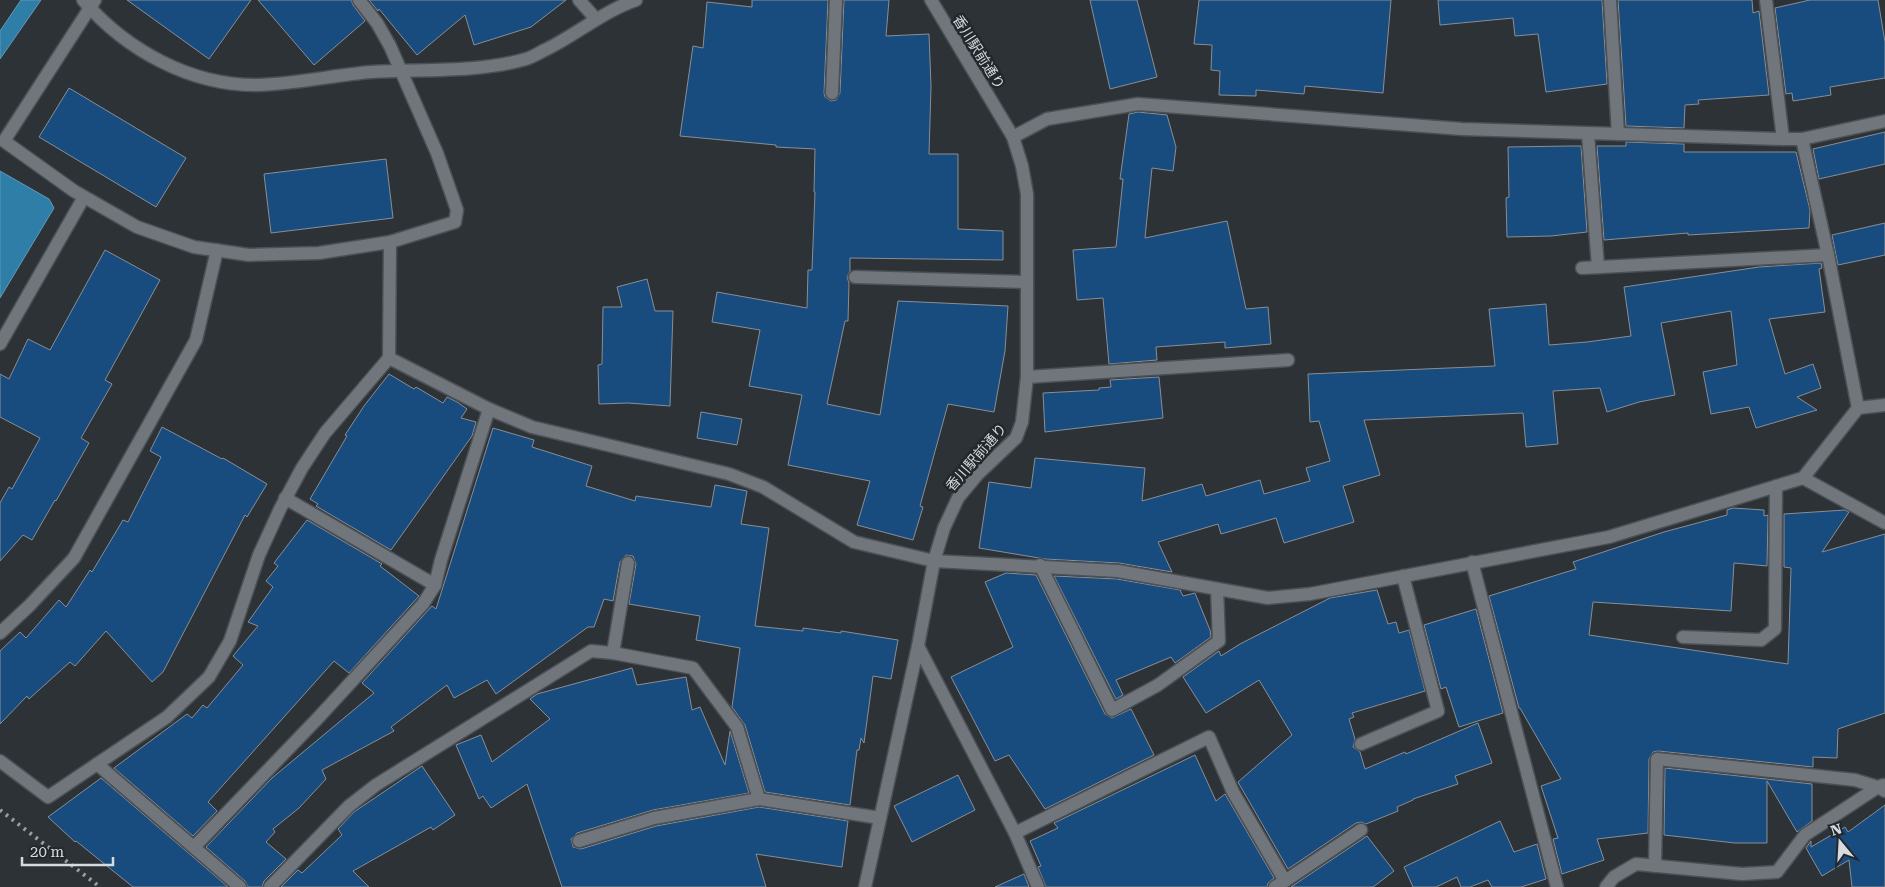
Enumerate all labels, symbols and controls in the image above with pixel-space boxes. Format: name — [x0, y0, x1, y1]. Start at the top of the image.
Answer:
street label: 香川駅前通り — [950, 12, 1008, 92]
street label: 香川駅前通り — [942, 420, 1010, 494]
north arrow — [1815, 817, 1865, 867]
text: N — [1828, 820, 1844, 839]
scale bar — [22, 834, 114, 866]
text: 20 m — [30, 843, 65, 861]

